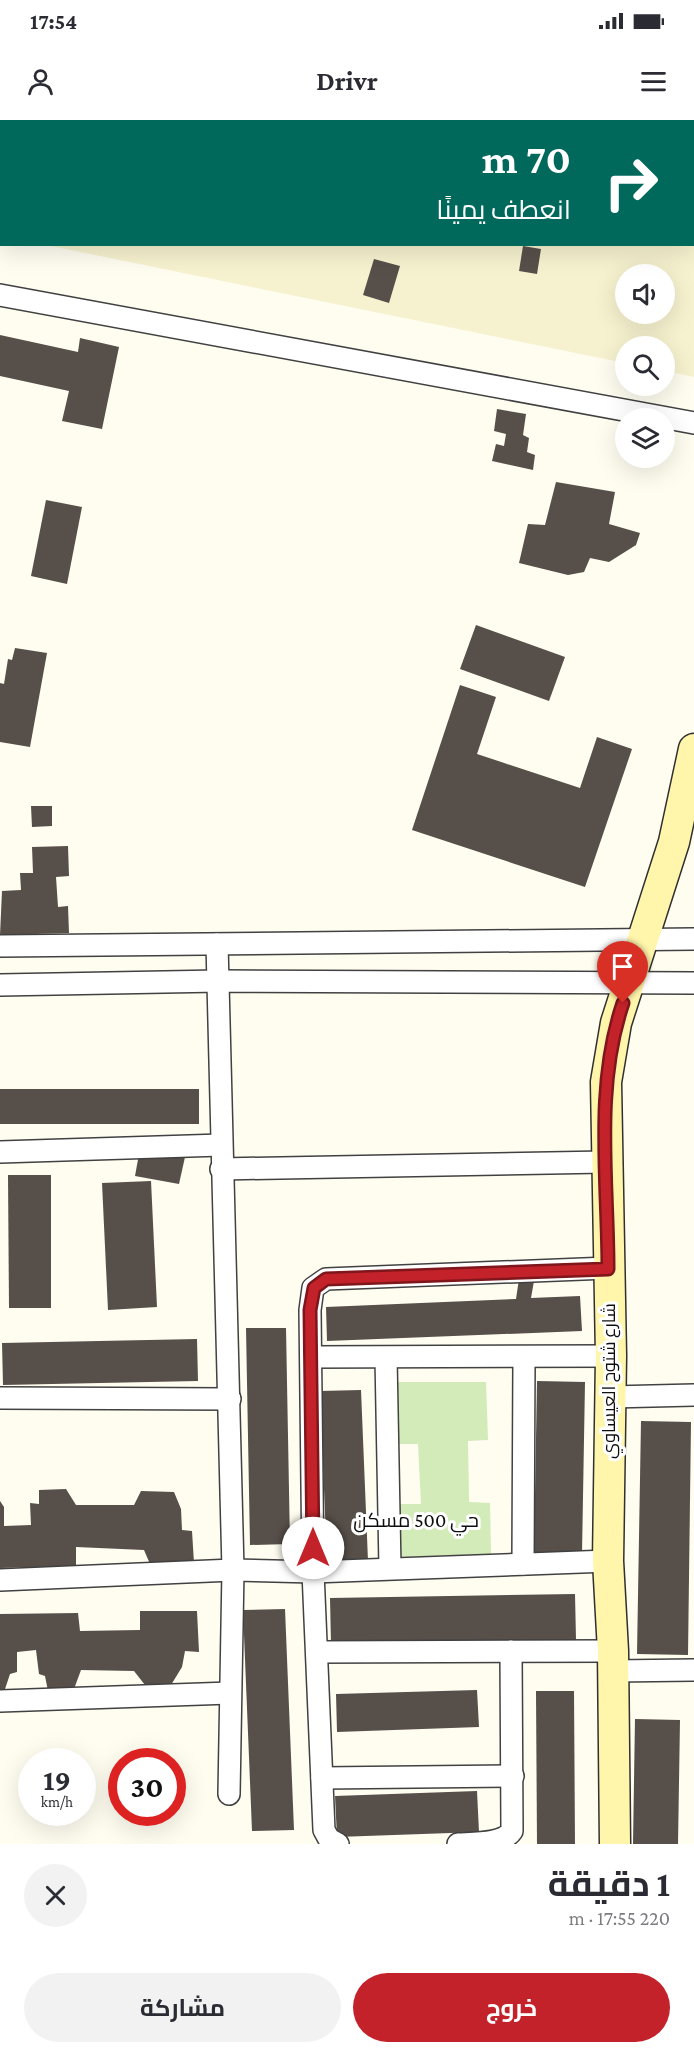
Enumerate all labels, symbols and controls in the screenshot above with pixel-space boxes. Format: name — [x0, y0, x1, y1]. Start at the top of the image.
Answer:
text: 17:54 — [30, 9, 77, 34]
icon: person — [24, 65, 57, 98]
icon: menu — [637, 65, 670, 98]
text: Drivr — [316, 66, 378, 96]
text: 70 m — [482, 135, 571, 182]
icon: right — [592, 144, 670, 222]
text: انعطف يمينًا — [436, 195, 571, 225]
map controls — [615, 264, 675, 468]
button: sound — [615, 264, 675, 324]
button: search — [615, 336, 675, 396]
button: layers — [615, 408, 675, 468]
pin — [597, 941, 648, 1003]
icon: arrive — [606, 950, 639, 983]
street label: شارع شتوح العيساوي — [599, 1303, 623, 1459]
district label: حي 500 مسكن — [353, 1509, 479, 1536]
position arrow — [281, 1516, 345, 1580]
speed limit sign: 30 — [108, 1748, 186, 1826]
text: 19 — [43, 1763, 71, 1796]
text: km/h — [41, 1794, 73, 1810]
button: close — [24, 1864, 87, 1927]
text: 1 دقيقة — [548, 1864, 670, 1904]
text: 220 m · 17:55 — [569, 1907, 670, 1929]
button: مشاركة — [24, 1973, 341, 2042]
button: خروج — [353, 1973, 670, 2042]

